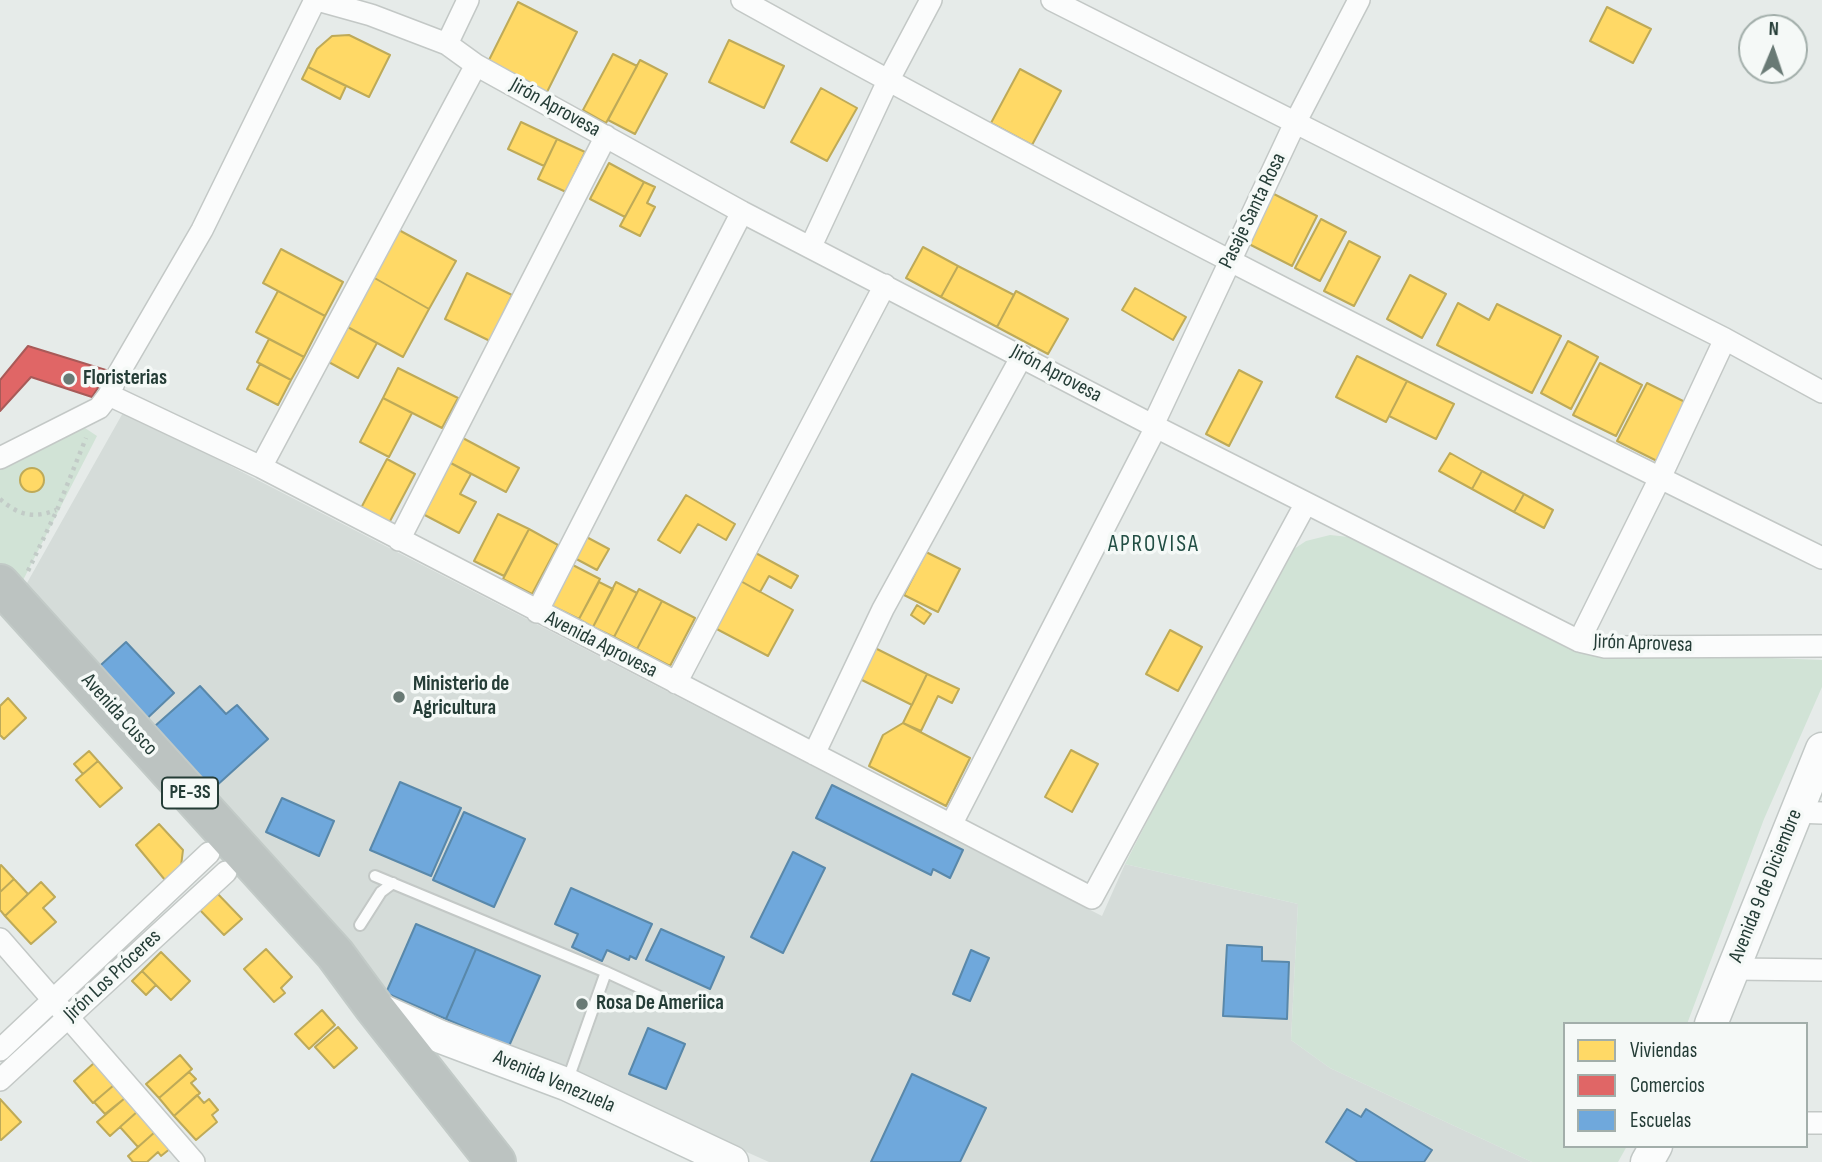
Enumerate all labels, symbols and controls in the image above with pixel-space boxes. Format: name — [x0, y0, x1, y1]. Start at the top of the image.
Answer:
north arrow — [1738, 14, 1808, 84]
text: N — [1768, 18, 1779, 41]
street label: Jirón Aprovesa — [506, 73, 604, 143]
street label: Pasaje Santa Rosa — [1214, 149, 1292, 273]
street label: Jirón Aprovesa — [1006, 340, 1106, 408]
place label: Floristerias — [83, 366, 167, 392]
marker: Floristerias — [61, 371, 77, 387]
district label: APROVISA — [1109, 531, 1199, 559]
street label: Avenida Aprovesa — [541, 606, 661, 684]
street label: Jirón Aprovesa — [1593, 630, 1693, 658]
street label: Avenida Cusco — [76, 669, 162, 761]
place label: Ministerio de Agricultura — [413, 672, 509, 722]
marker: Ministerio de Agricultura — [391, 689, 407, 705]
road number: PE-3S — [162, 778, 218, 808]
street label: Avenida 9 de Diciembre — [1724, 806, 1808, 966]
street label: Jirón Los Próceres — [59, 925, 167, 1027]
place label: Rosa De Ameriica — [596, 991, 724, 1017]
marker: Rosa De Ameriica — [574, 996, 590, 1012]
legend — [1563, 1022, 1808, 1148]
text: Viviendas — [1630, 1038, 1697, 1063]
street label: Avenida Venezuela — [489, 1045, 619, 1119]
text: Comercios — [1630, 1073, 1705, 1098]
text: Escuelas — [1630, 1108, 1691, 1133]

